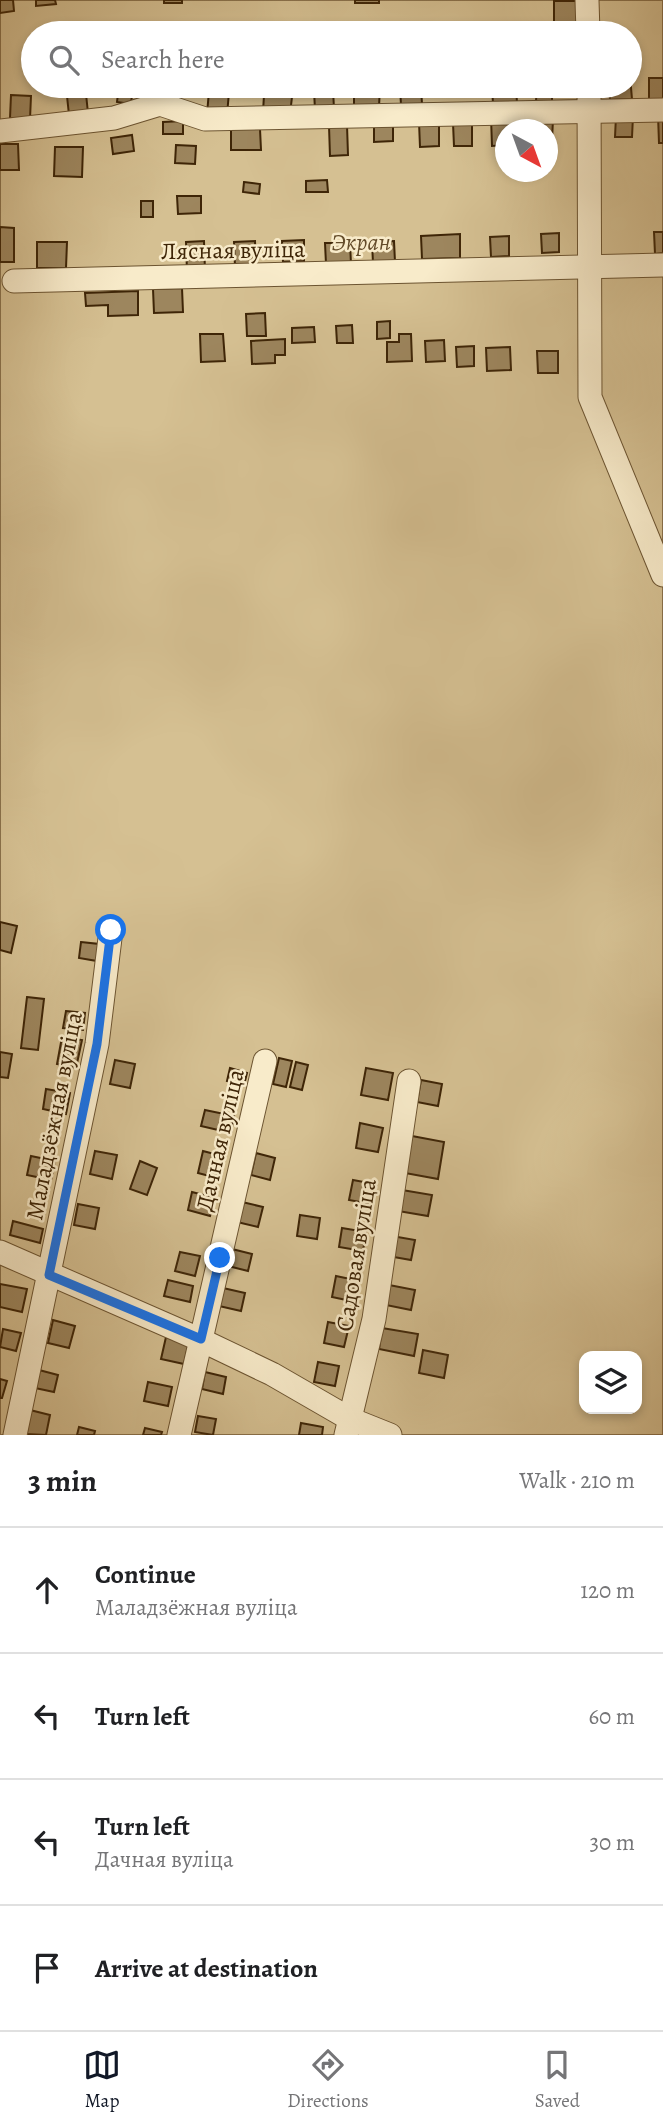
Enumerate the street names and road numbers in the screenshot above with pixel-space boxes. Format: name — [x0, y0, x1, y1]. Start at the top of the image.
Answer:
street label: Лясная вуліца — [161, 233, 305, 267]
street label: Маладзёжная вуліца — [18, 1009, 90, 1223]
street label: Дачная вуліца — [188, 1066, 252, 1214]
street label: Садовая вуліца — [328, 1176, 384, 1334]

